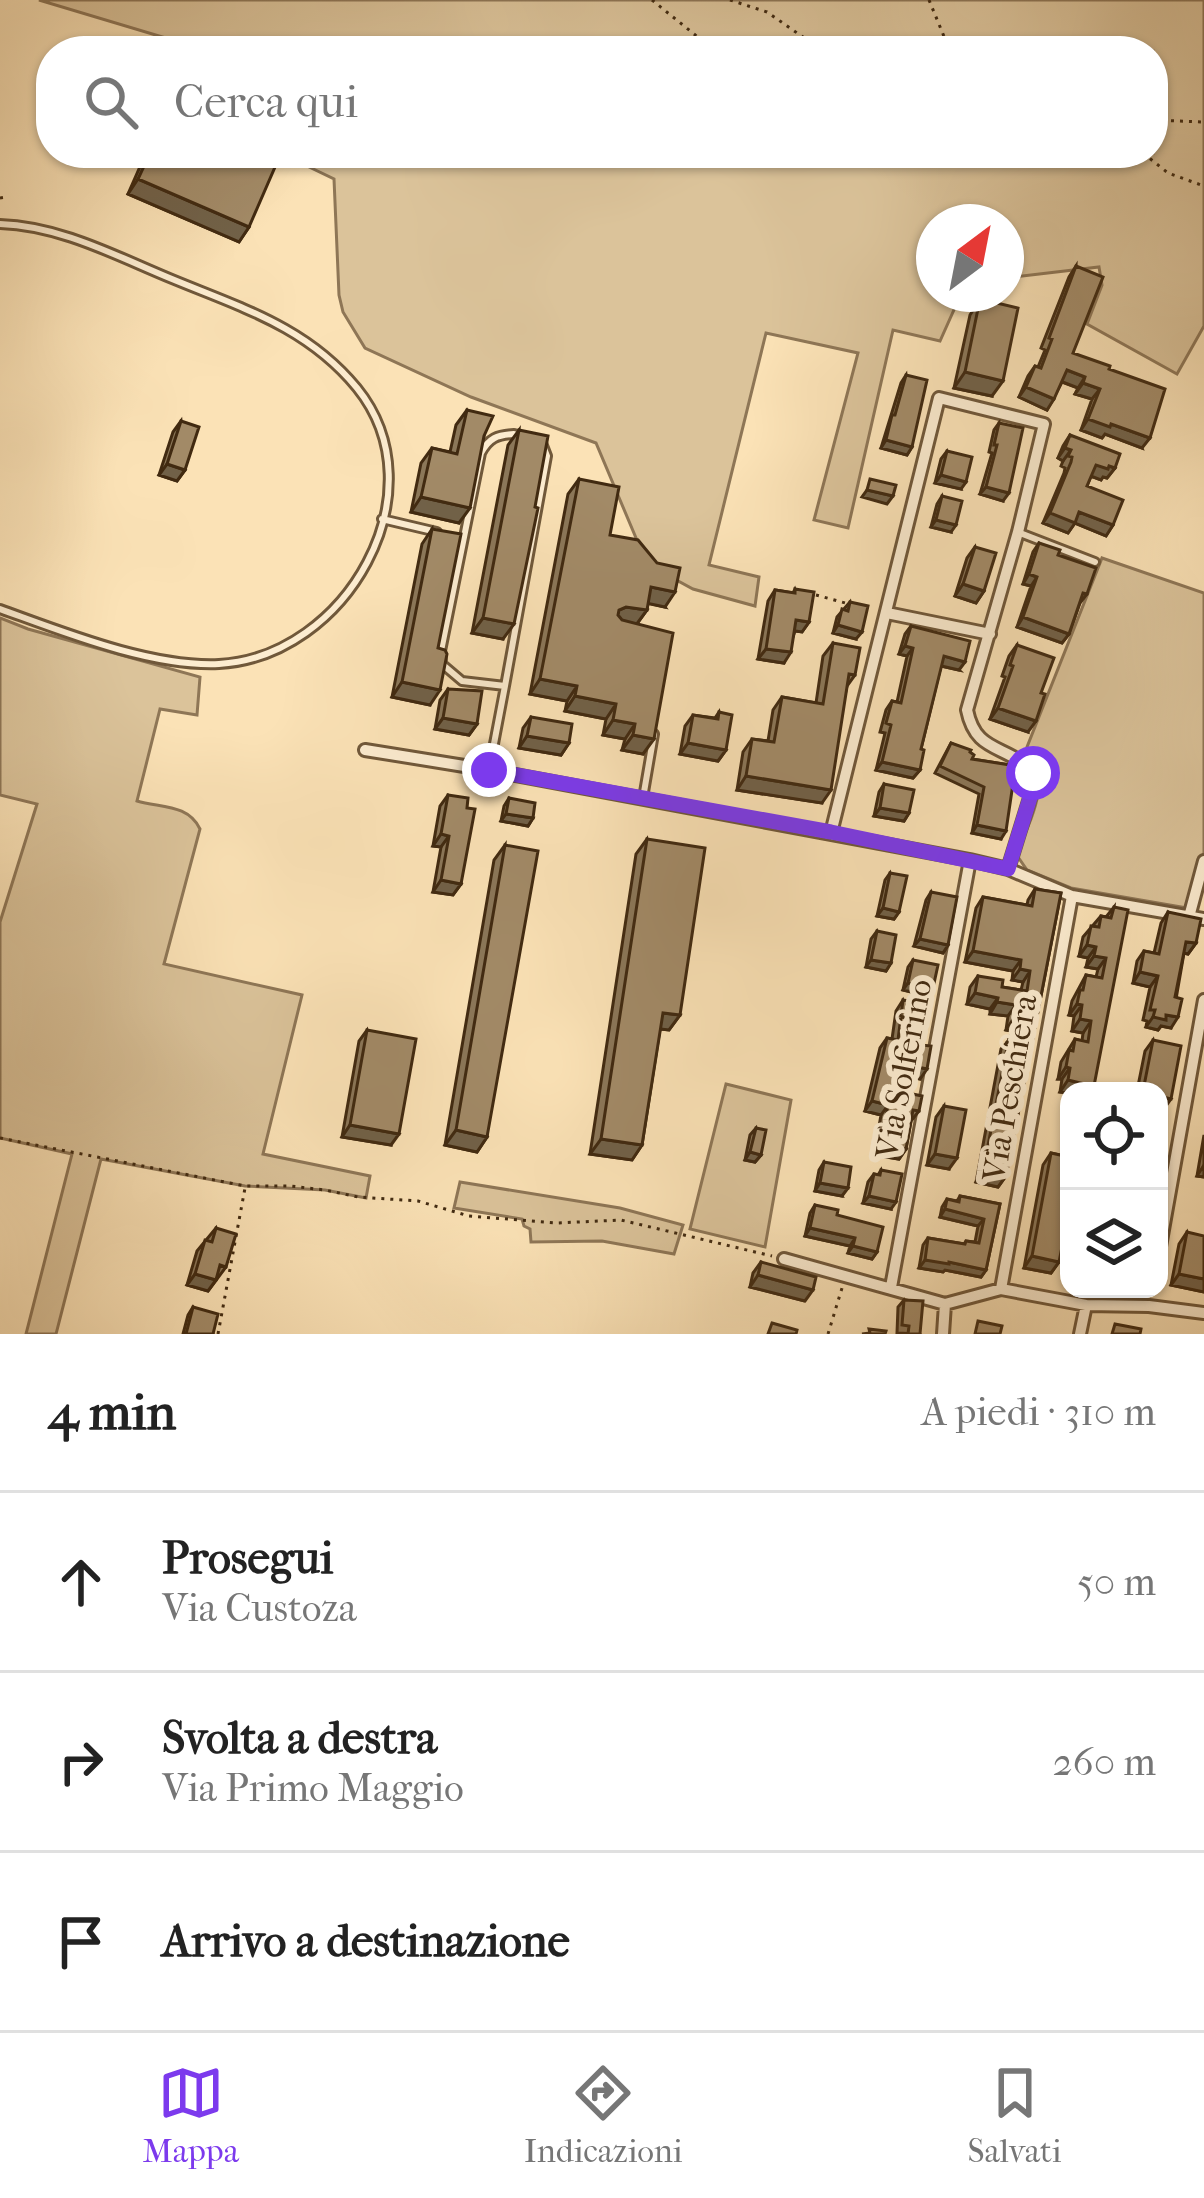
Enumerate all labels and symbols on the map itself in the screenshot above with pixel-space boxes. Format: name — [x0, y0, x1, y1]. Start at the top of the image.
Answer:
north arrow — [916, 204, 1024, 312]
route end — [462, 743, 516, 797]
route start — [1006, 746, 1060, 800]
street label: Via Solferino — [867, 976, 941, 1163]
street label: Via Peschiera — [974, 991, 1046, 1186]

